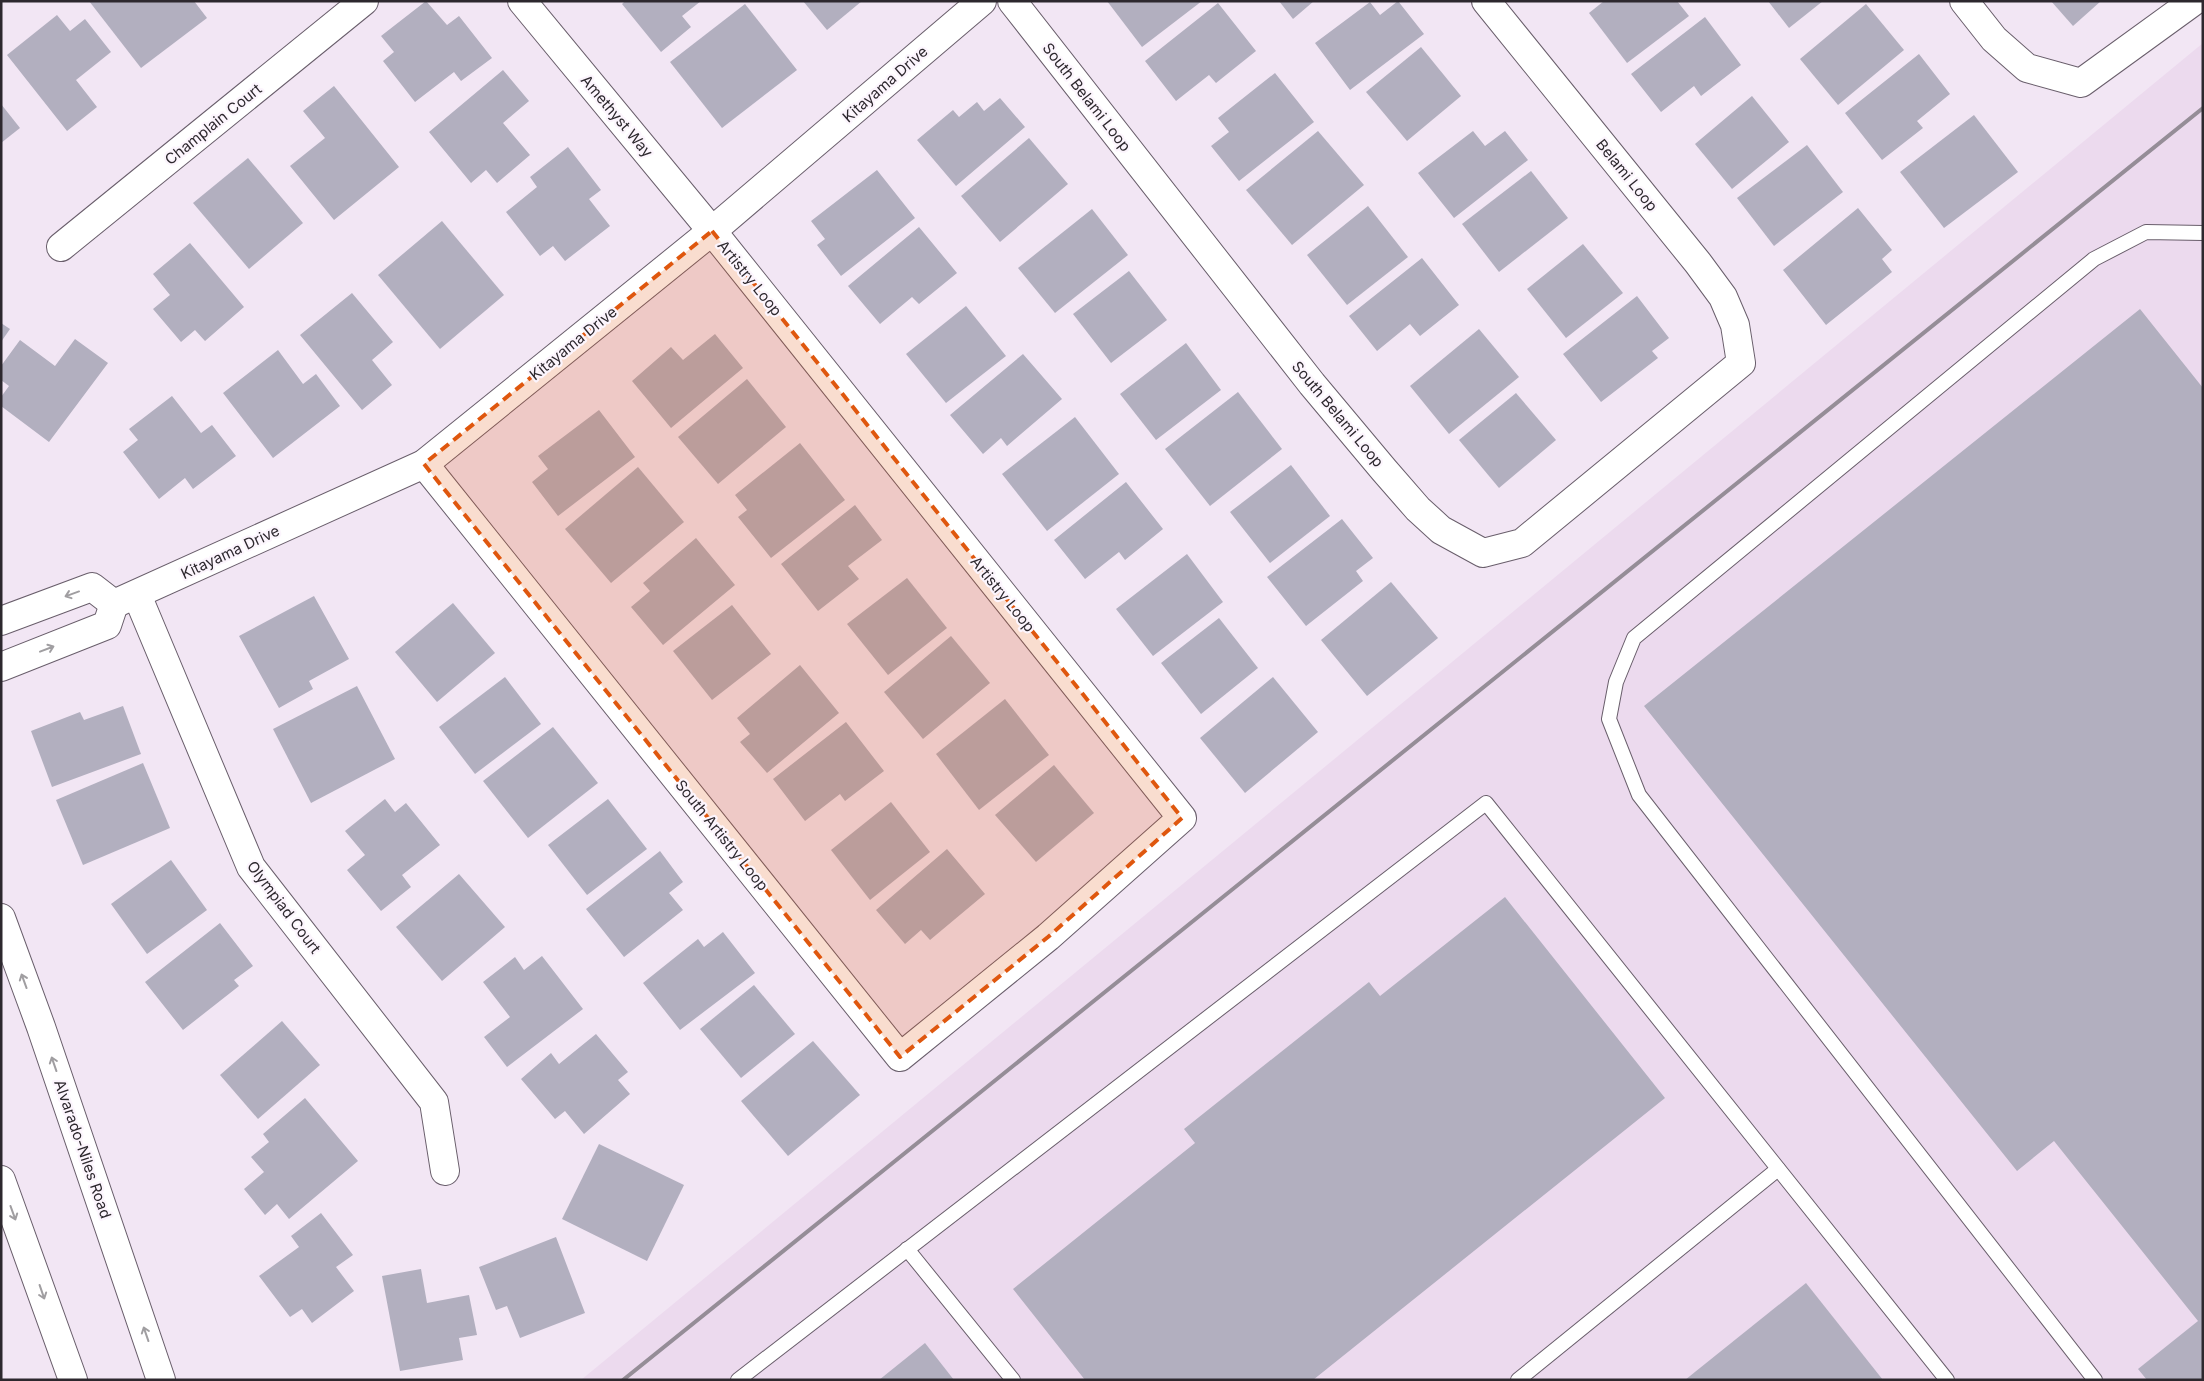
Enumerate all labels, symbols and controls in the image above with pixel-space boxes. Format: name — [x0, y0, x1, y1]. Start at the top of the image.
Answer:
street label: South Belami Loop — [1039, 39, 1135, 155]
street label: Kitayama Drive — [838, 42, 932, 126]
street label: Amethyst Way — [577, 71, 657, 162]
street label: Champlain Court — [161, 79, 265, 169]
street label: Belami Loop — [1592, 135, 1662, 215]
street label: Artistry Loop — [714, 236, 786, 320]
street label: Kitayama Drive — [525, 302, 621, 384]
street label: South Belami Loop — [1288, 357, 1388, 471]
street label: Kitayama Drive — [178, 521, 282, 583]
street label: Artistry Loop — [967, 552, 1039, 636]
one-way arrow — [65, 590, 80, 599]
one-way arrow — [38, 644, 54, 653]
street label: South Artistry Loop — [671, 776, 773, 894]
street label: Olympiad Court — [243, 857, 325, 957]
one-way arrow — [19, 974, 28, 990]
one-way arrow — [49, 1057, 58, 1072]
street label: Alvarado-Niles Road — [50, 1077, 116, 1221]
one-way arrow — [9, 1204, 18, 1220]
one-way arrow — [38, 1283, 47, 1299]
one-way arrow — [140, 1326, 150, 1342]

